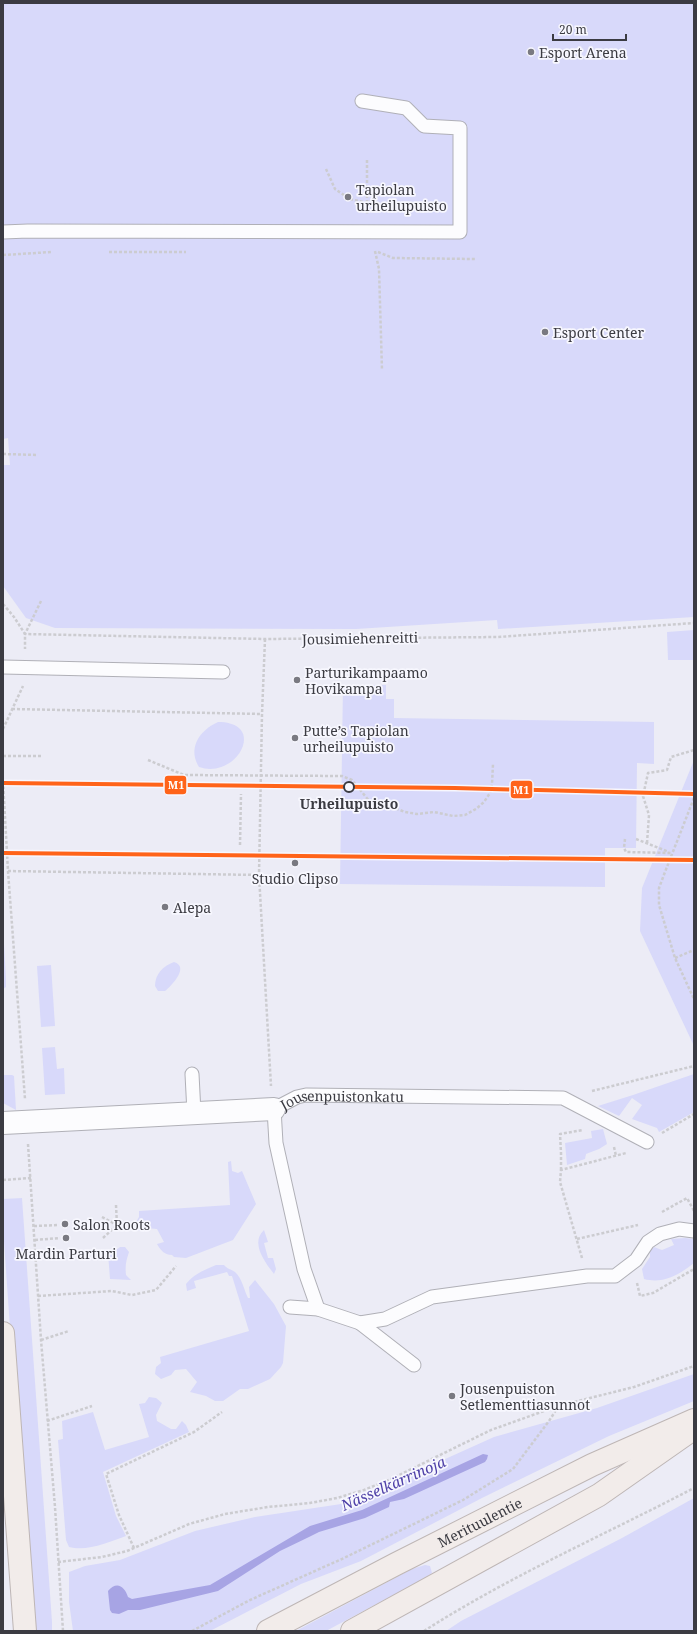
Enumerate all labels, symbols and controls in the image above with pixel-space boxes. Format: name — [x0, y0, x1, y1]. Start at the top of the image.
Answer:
scale bar — [553, 16, 626, 42]
text: 20 m — [559, 21, 587, 38]
place label: Esport Arena — [539, 43, 627, 62]
marker: Esport Arena — [526, 47, 536, 57]
place label: Tapiolan urheilupuisto — [356, 180, 447, 215]
marker: Tapiolan urheilupuisto — [343, 192, 353, 202]
place label: Esport Center — [553, 323, 644, 342]
marker: Esport Center — [540, 327, 550, 337]
street label: Jousimiehenreitti — [301, 627, 419, 649]
place label: Parturikampaamo Hovikampa — [305, 663, 428, 698]
marker: Parturikampaamo Hovikampa — [292, 675, 302, 685]
place label: Putte’s Tapiolan urheilupuisto — [303, 721, 409, 756]
marker: Putte’s Tapiolan urheilupuisto — [290, 733, 300, 743]
line badge: M1 — [164, 775, 187, 795]
text: M1 — [168, 777, 184, 792]
line badge: M1 — [510, 780, 533, 799]
marker: Urheilupuisto — [343, 781, 355, 793]
text: M1 — [513, 782, 529, 797]
place label: Urheilupuisto — [300, 794, 398, 813]
marker: Studio Clipso — [290, 858, 300, 868]
place label: Studio Clipso — [252, 869, 338, 888]
place label: Alepa — [173, 898, 211, 917]
marker: Alepa — [160, 902, 170, 912]
street label: Jousenpuistonkatu — [276, 1085, 404, 1114]
place label: Salon Roots — [73, 1215, 150, 1234]
marker: Salon Roots — [60, 1219, 70, 1229]
marker: Mardin Parturi — [61, 1233, 71, 1243]
place label: Mardin Parturi — [15, 1244, 117, 1263]
place label: Jousenpuiston Setlementtiasunnot — [459, 1379, 590, 1414]
marker: Jousenpuiston Setlementtiasunnot — [447, 1391, 457, 1401]
water label: Nässelkärrinoja — [337, 1451, 449, 1515]
street label: Merituulentie — [434, 1493, 525, 1551]

